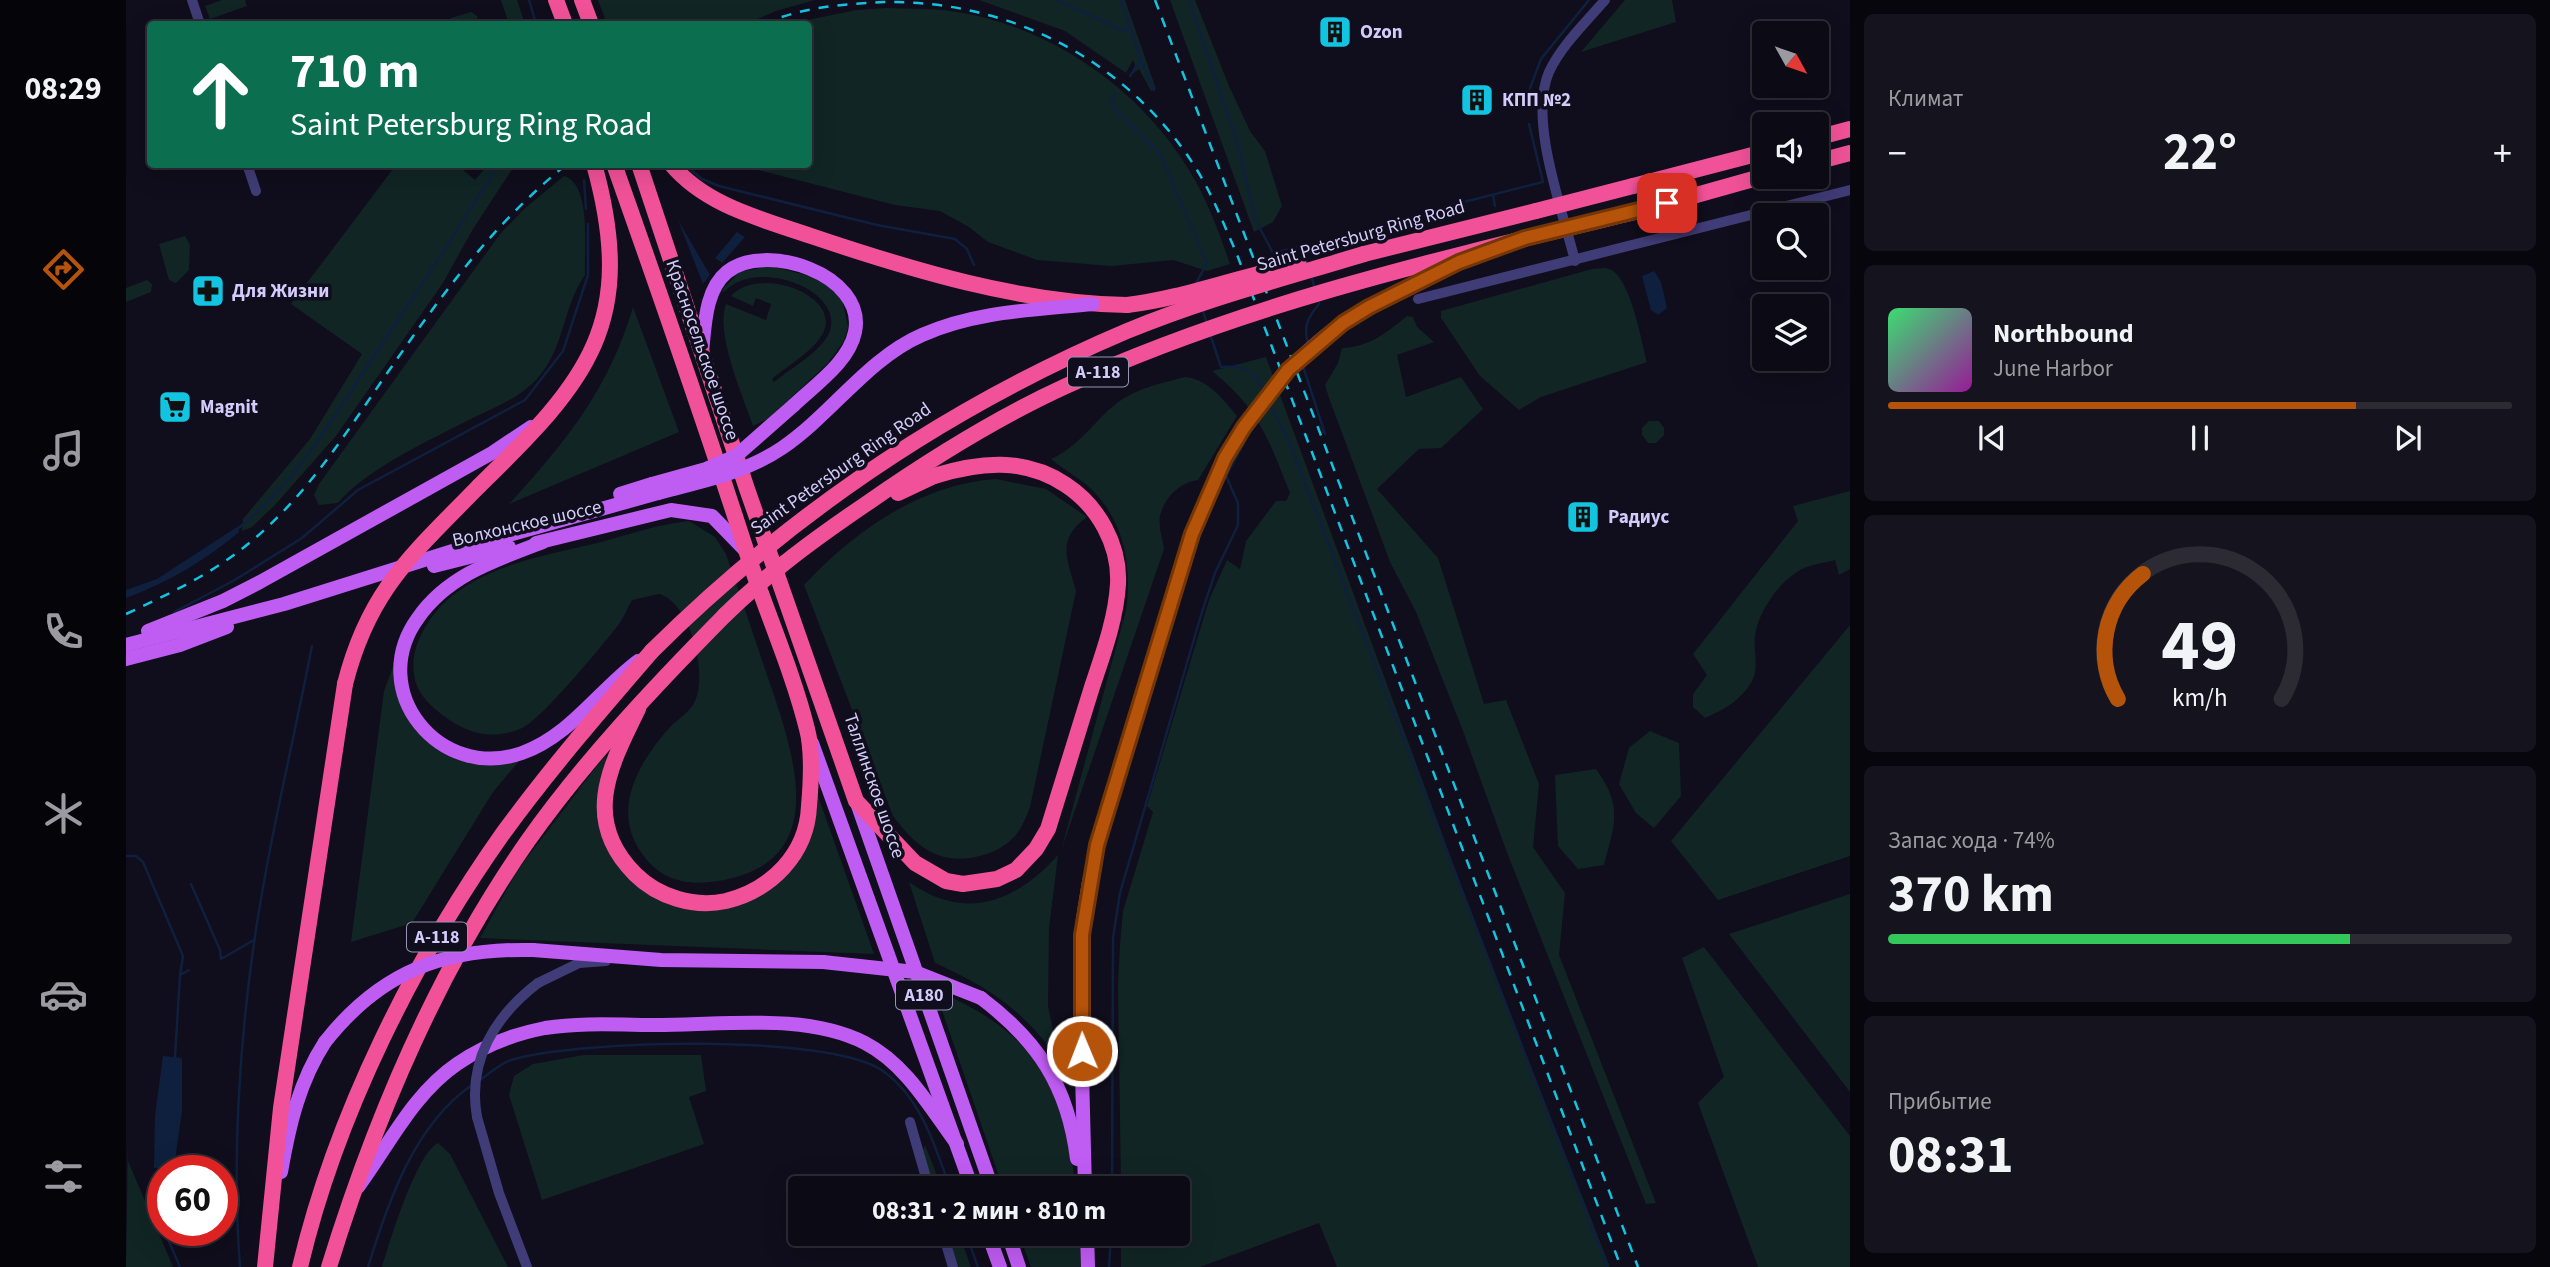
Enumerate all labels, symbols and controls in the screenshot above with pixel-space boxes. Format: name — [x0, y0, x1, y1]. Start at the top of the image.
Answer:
building icon: Ozon — [1316, 13, 1354, 51]
place label: Ozon — [1360, 19, 1403, 46]
north arrow — [1752, 21, 1829, 98]
map controls — [1752, 21, 1829, 371]
text: 710 m — [290, 37, 419, 107]
icon: ahead — [175, 49, 266, 140]
text: 08:29 — [24, 66, 102, 112]
building icon: КПП №2 — [1458, 81, 1496, 119]
text: Климат — [1888, 82, 1963, 115]
place label: КПП №2 — [1502, 87, 1571, 114]
text: Saint Petersburg Ring Road — [290, 102, 653, 148]
button: sound — [1752, 112, 1829, 189]
text: 22° — [2163, 116, 2237, 190]
text: − — [1888, 127, 1907, 181]
text: + — [2493, 127, 2512, 181]
pin — [1637, 173, 1697, 233]
icon: arrive — [1648, 184, 1686, 222]
street label: Saint Petersburg Ring Road — [1254, 193, 1468, 279]
button: search — [1752, 203, 1829, 280]
icon: directions — [39, 245, 88, 294]
street label: Красносельское шоссе — [658, 256, 746, 444]
pharmacy icon: Для Жизни — [189, 272, 227, 310]
place label: Для Жизни — [232, 278, 329, 305]
button: layers — [1752, 294, 1829, 371]
text: Northbound — [1993, 315, 2134, 352]
text: June Harbor — [1993, 352, 2113, 385]
road number: А-118 — [1068, 358, 1128, 386]
supermarket icon: Magnit — [156, 388, 194, 426]
place label: Magnit — [200, 394, 258, 421]
street label: Saint Petersburg Ring Road — [745, 396, 937, 542]
icon: previous — [1973, 419, 2011, 457]
icon: pause — [2181, 419, 2219, 457]
icon: next — [2389, 419, 2427, 457]
icon: music — [39, 426, 88, 475]
street label: Волхонское шоссе — [450, 494, 604, 554]
building icon: Радиус — [1564, 498, 1602, 536]
place label: Радиус — [1608, 504, 1670, 531]
text: 49 — [2162, 595, 2238, 699]
icon: phone — [39, 607, 88, 656]
text: km/h — [2172, 680, 2228, 716]
street label: Таллинское шоссе — [837, 710, 911, 862]
icon: climate — [39, 789, 88, 838]
text: Запас хода · 74% — [1888, 824, 2055, 857]
text: 370 km — [1888, 858, 2054, 932]
road number: А-118 — [407, 922, 467, 952]
icon: car — [39, 970, 88, 1019]
road number: A180 — [896, 980, 952, 1010]
position arrow — [1045, 1014, 1119, 1088]
text: Прибытие — [1888, 1085, 1992, 1118]
text: 08:31 — [1888, 1119, 2013, 1193]
icon: filters — [39, 1152, 88, 1201]
speed limit sign: 60 — [147, 1155, 238, 1246]
text: 08:31 · 2 мин · 810 m — [872, 1192, 1106, 1229]

